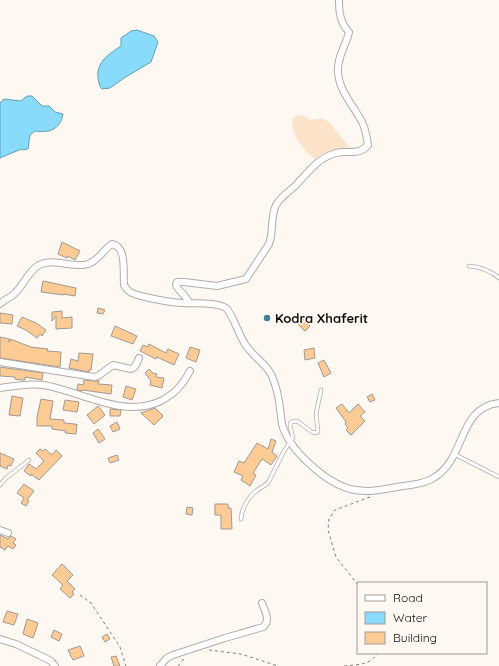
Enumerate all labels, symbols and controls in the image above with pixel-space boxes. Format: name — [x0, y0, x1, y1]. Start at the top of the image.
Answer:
place label: Kodra Xhaferit — [275, 310, 368, 326]
marker: Kodra Xhaferit — [262, 313, 272, 323]
legend — [357, 582, 487, 654]
text: Road — [393, 590, 423, 605]
text: Water — [393, 610, 428, 625]
text: Building — [393, 630, 437, 645]

